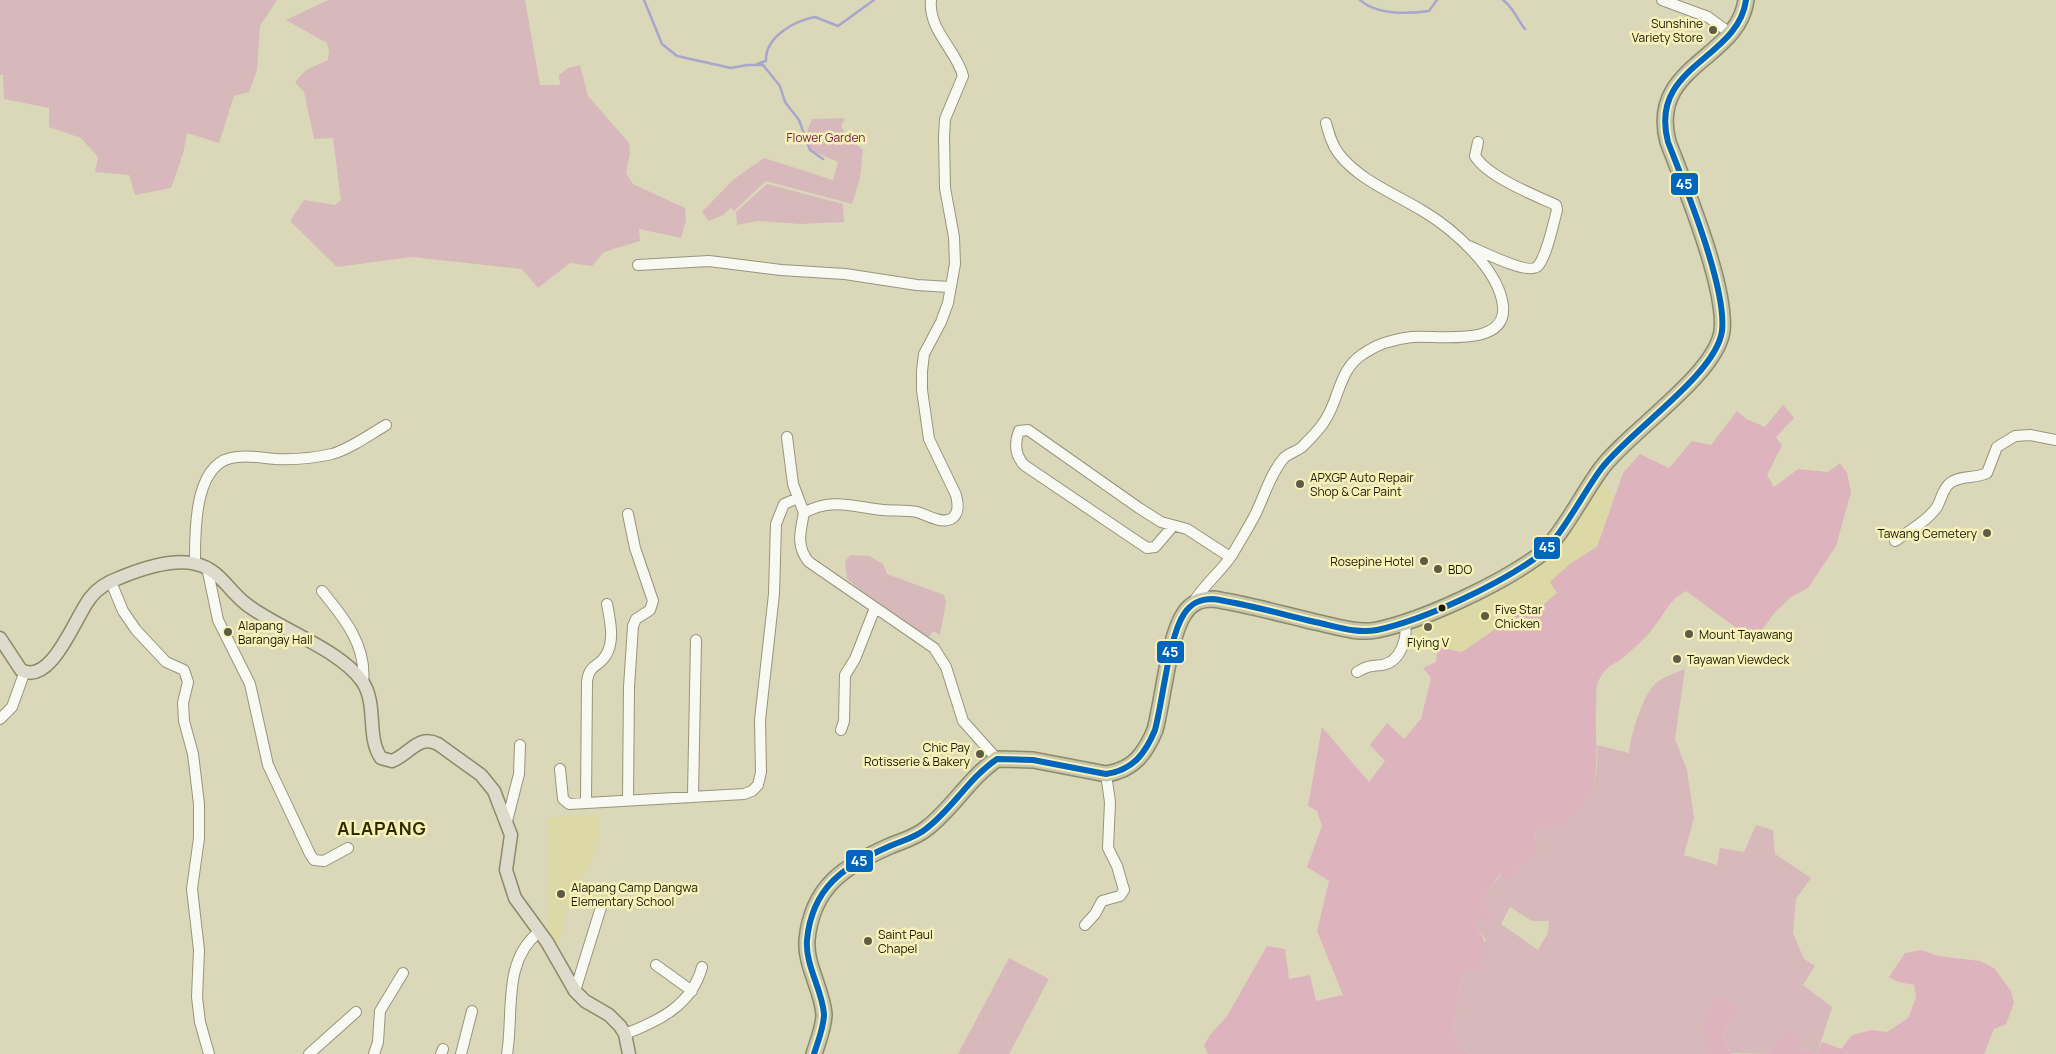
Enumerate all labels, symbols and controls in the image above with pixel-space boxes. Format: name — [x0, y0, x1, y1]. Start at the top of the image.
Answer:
place label: Sunshine Variety Store — [1632, 15, 1703, 46]
marker: Sunshine Variety Store — [1707, 24, 1719, 36]
park label: Flower Garden — [787, 129, 865, 146]
line badge: 45 — [1670, 172, 1699, 196]
text: 45 — [1676, 174, 1692, 193]
place label: APXGP Auto Repair Shop & Car Paint — [1310, 469, 1414, 500]
marker: APXGP Auto Repair Shop & Car Paint — [1294, 478, 1306, 490]
place label: Tawang Cemetery — [1877, 525, 1978, 542]
marker: Tawang Cemetery — [1981, 527, 1993, 539]
line badge: 45 — [1533, 536, 1561, 560]
text: 45 — [1539, 537, 1555, 556]
place label: Rosepine Hotel — [1330, 553, 1414, 570]
marker: Rosepine Hotel — [1418, 555, 1430, 567]
place label: BDO — [1448, 561, 1472, 578]
marker: BDO — [1432, 563, 1444, 575]
place label: Five Star Chicken — [1495, 601, 1543, 632]
unlabelled marker — [1437, 603, 1447, 613]
marker: Five Star Chicken — [1479, 610, 1491, 622]
place label: Alapang Barangay Hall — [238, 617, 313, 648]
marker: Flying V — [1422, 621, 1434, 633]
marker: Alapang Barangay Hall — [222, 626, 234, 638]
place label: Mount Tayawang — [1699, 626, 1793, 643]
marker: Mount Tayawang — [1683, 628, 1695, 640]
place label: Flying V — [1407, 634, 1450, 651]
line badge: 45 — [1156, 640, 1185, 664]
text: 45 — [1162, 642, 1178, 661]
place label: Tayawan Viewdeck — [1687, 651, 1790, 668]
marker: Tayawan Viewdeck — [1671, 653, 1683, 665]
place label: Chic Pay Rotisserie & Bakery — [864, 739, 971, 770]
marker: Chic Pay Rotisserie & Bakery — [974, 748, 986, 760]
district label: ALAPANG — [337, 816, 427, 840]
line badge: 45 — [845, 849, 874, 873]
text: 45 — [851, 851, 867, 870]
place label: Alapang Camp Dangwa Elementary School — [571, 879, 698, 910]
marker: Alapang Camp Dangwa Elementary School — [555, 888, 567, 900]
place label: Saint Paul Chapel — [878, 926, 933, 957]
marker: Saint Paul Chapel — [862, 935, 874, 947]

